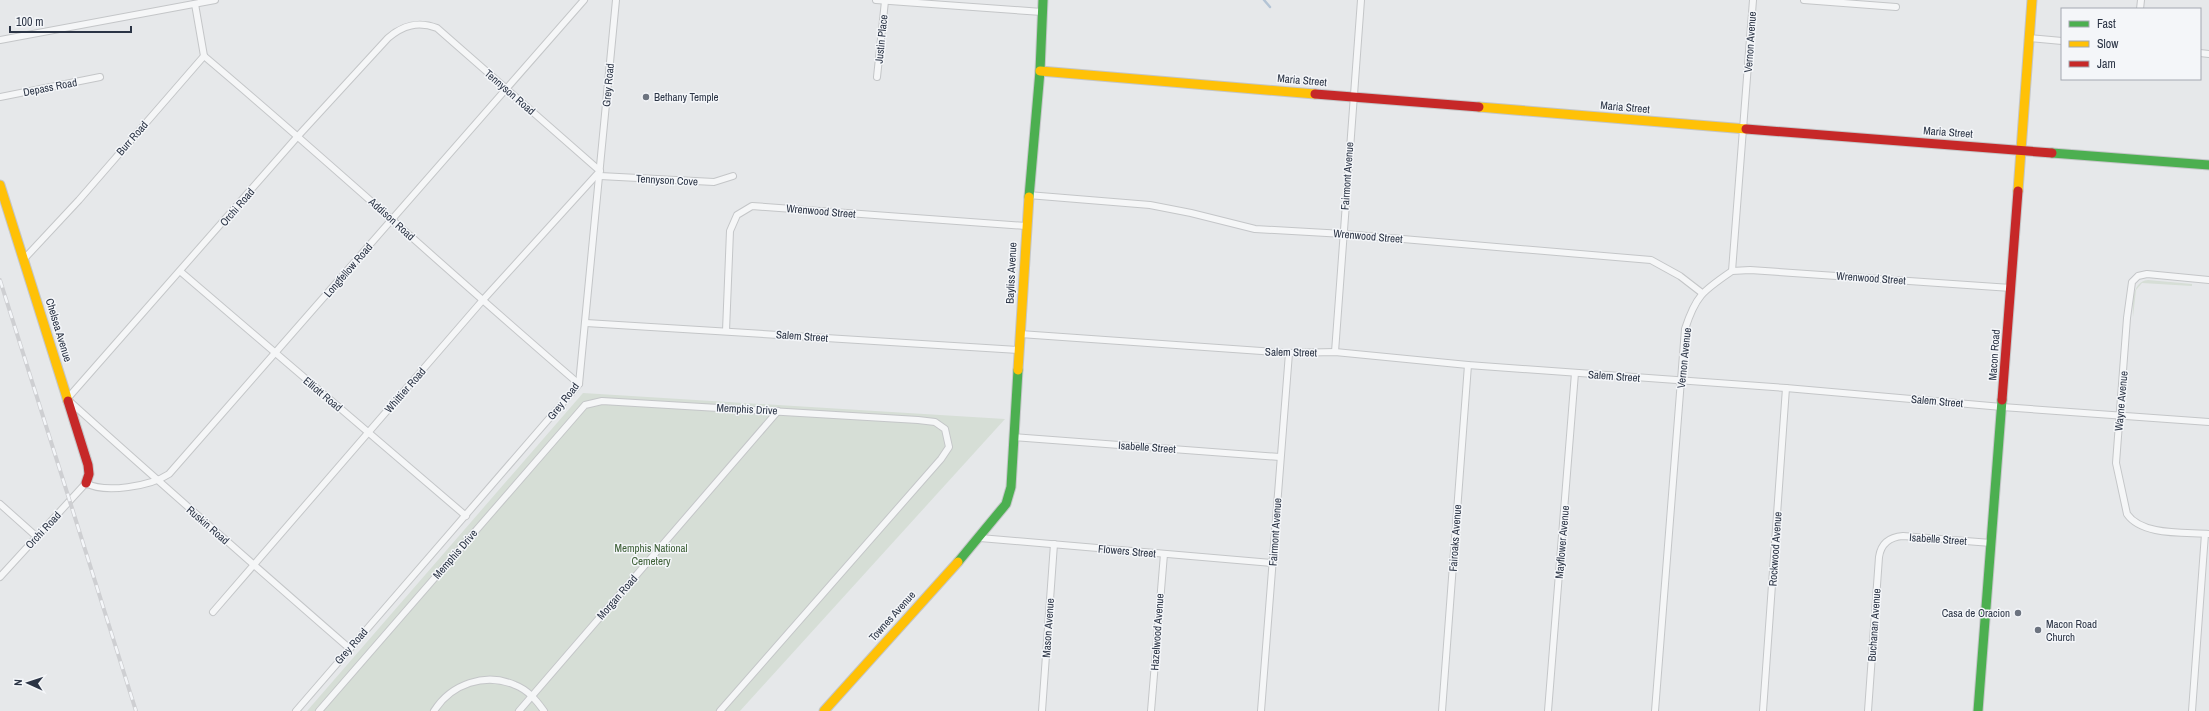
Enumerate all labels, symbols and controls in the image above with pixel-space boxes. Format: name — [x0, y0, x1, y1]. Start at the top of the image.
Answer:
scale bar — [10, 8, 131, 34]
legend — [2061, 8, 2201, 80]
street label: Vernon Avenue — [1741, 11, 1759, 73]
text: 100 m — [16, 14, 43, 30]
street label: Justin Place — [871, 14, 891, 64]
text: Fast — [2097, 16, 2116, 32]
text: Slow — [2097, 36, 2119, 52]
text: Jam — [2097, 56, 2116, 72]
street label: Grey Road — [599, 63, 617, 107]
street label: Tennyson Road — [482, 66, 538, 118]
street label: Maria Street — [1277, 71, 1328, 89]
street label: Depass Road — [22, 75, 78, 99]
place label: Bethany Temple — [654, 90, 719, 104]
marker: Bethany Temple — [641, 92, 651, 102]
street label: Maria Street — [1600, 98, 1651, 116]
street label: Burr Road — [113, 118, 151, 158]
street label: Maria Street — [1923, 123, 1974, 141]
street label: Fairmont Avenue — [1338, 142, 1356, 210]
street label: Tennyson Cove — [636, 171, 698, 189]
street label: Orchi Road — [217, 185, 257, 229]
street label: Addison Road — [365, 194, 418, 243]
street label: Wrenwood Street — [786, 201, 857, 221]
street label: Wrenwood Street — [1333, 226, 1404, 246]
street label: Longfellow Road — [321, 240, 375, 300]
street label: Bayliss Avenue — [1002, 242, 1020, 304]
street label: Wrenwood Street — [1836, 269, 1907, 287]
street label: Chelsea Avenue — [43, 297, 75, 363]
street label: Salem Street — [776, 327, 829, 345]
street label: Vernon Avenue — [1674, 327, 1694, 389]
street label: Macon Road — [1985, 329, 2003, 381]
street label: Salem Street — [1265, 345, 1318, 359]
street label: Whittier Road — [381, 364, 429, 416]
street label: Salem Street — [1588, 367, 1641, 385]
street label: Wayne Avenue — [2111, 370, 2131, 432]
street label: Elliott Road — [301, 374, 345, 414]
street label: Grey Road — [544, 380, 582, 422]
street label: Salem Street — [1910, 392, 1964, 410]
street label: Memphis Drive — [716, 400, 778, 418]
street label: Isabelle Street — [1118, 438, 1177, 456]
street label: Fairmont Avenue — [1266, 498, 1284, 566]
street label: Ruskin Road — [184, 503, 232, 547]
street label: Fairoaks Avenue — [1446, 504, 1464, 572]
street label: Mayflower Avenue — [1552, 505, 1572, 579]
street label: Orchi Road — [22, 508, 64, 552]
street label: Rockwood Avenue — [1765, 511, 1785, 587]
street label: Memphis Drive — [430, 526, 480, 582]
street label: Isabelle Street — [1909, 530, 1968, 548]
park label: Memphis National Cemetery — [614, 541, 688, 568]
street label: Flowers Street — [1097, 541, 1157, 561]
street label: Morgan Road — [594, 572, 640, 622]
street label: Townes Avenue — [866, 588, 918, 644]
street label: Buchanan Avenue — [1864, 588, 1884, 662]
street label: Hazelwood Avenue — [1147, 593, 1167, 671]
street label: Mason Avenue — [1039, 598, 1057, 658]
place label: Casa de Oracion — [1942, 606, 2010, 620]
marker: Casa de Oracion — [2013, 608, 2023, 618]
place label: Macon Road Church — [2046, 617, 2097, 644]
street label: Grey Road — [331, 625, 371, 667]
marker: Macon Road Church — [2033, 625, 2043, 635]
north arrow — [8, 663, 48, 703]
text: N — [11, 679, 25, 686]

